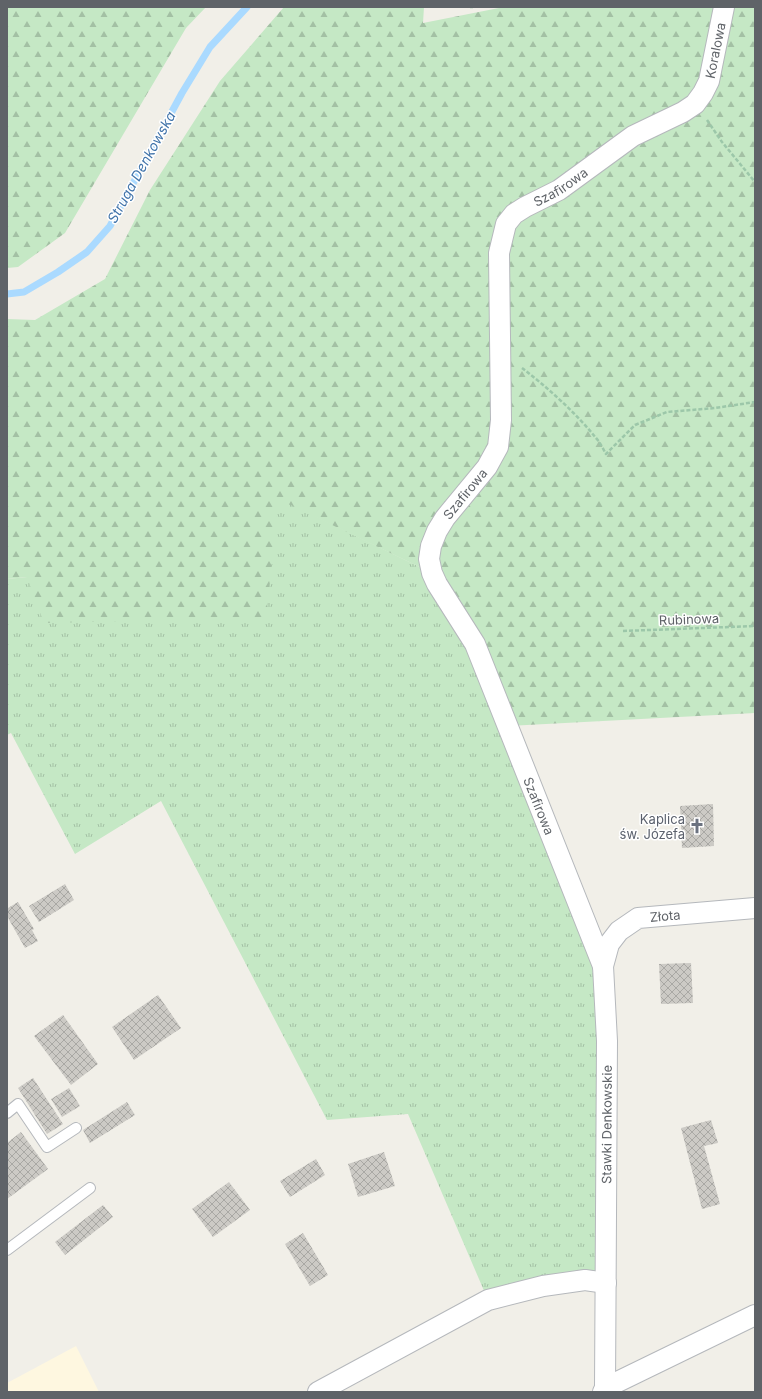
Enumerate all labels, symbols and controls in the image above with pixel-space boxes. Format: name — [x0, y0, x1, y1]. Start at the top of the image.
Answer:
street label: Koralowa — [702, 21, 729, 80]
water label: Struga Denkowska — [103, 108, 179, 226]
street label: Szafirowa — [531, 164, 591, 210]
street label: Szafirowa — [439, 465, 491, 522]
street label: Rubinowa — [659, 610, 719, 628]
street label: Szafirowa — [520, 775, 558, 837]
place label: Kaplica św. Józefa — [620, 811, 685, 842]
church icon: Kaplica św. Józefa — [688, 817, 706, 835]
street label: Złota — [649, 906, 681, 925]
street label: Stawki Denkowskie — [598, 1065, 615, 1184]

